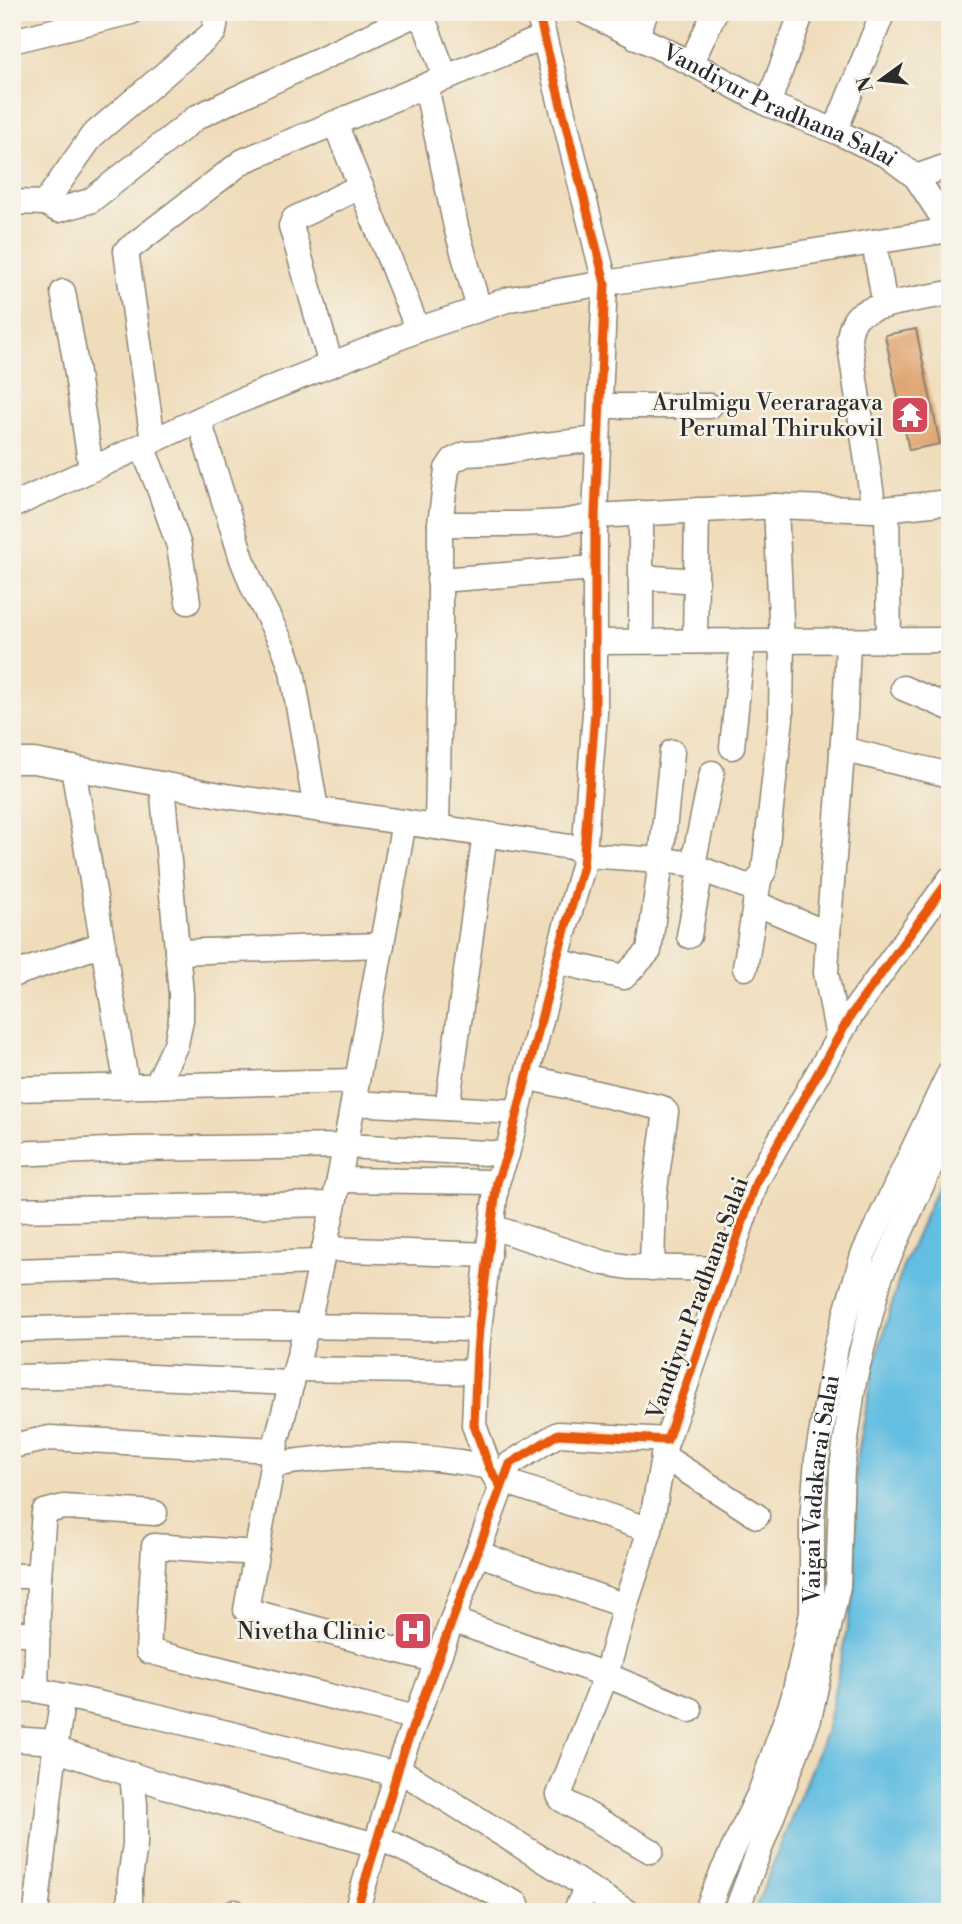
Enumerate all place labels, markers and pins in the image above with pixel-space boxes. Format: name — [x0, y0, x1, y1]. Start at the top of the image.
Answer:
place label: Arulmigu Veeraragava Perumal Thirukovil — [651, 389, 883, 443]
temple icon: Arulmigu Veeraragava Perumal Thirukovil — [889, 394, 931, 436]
hospital icon: Nivetha Clinic — [392, 1610, 434, 1652]
place label: Nivetha Clinic — [237, 1618, 386, 1646]

